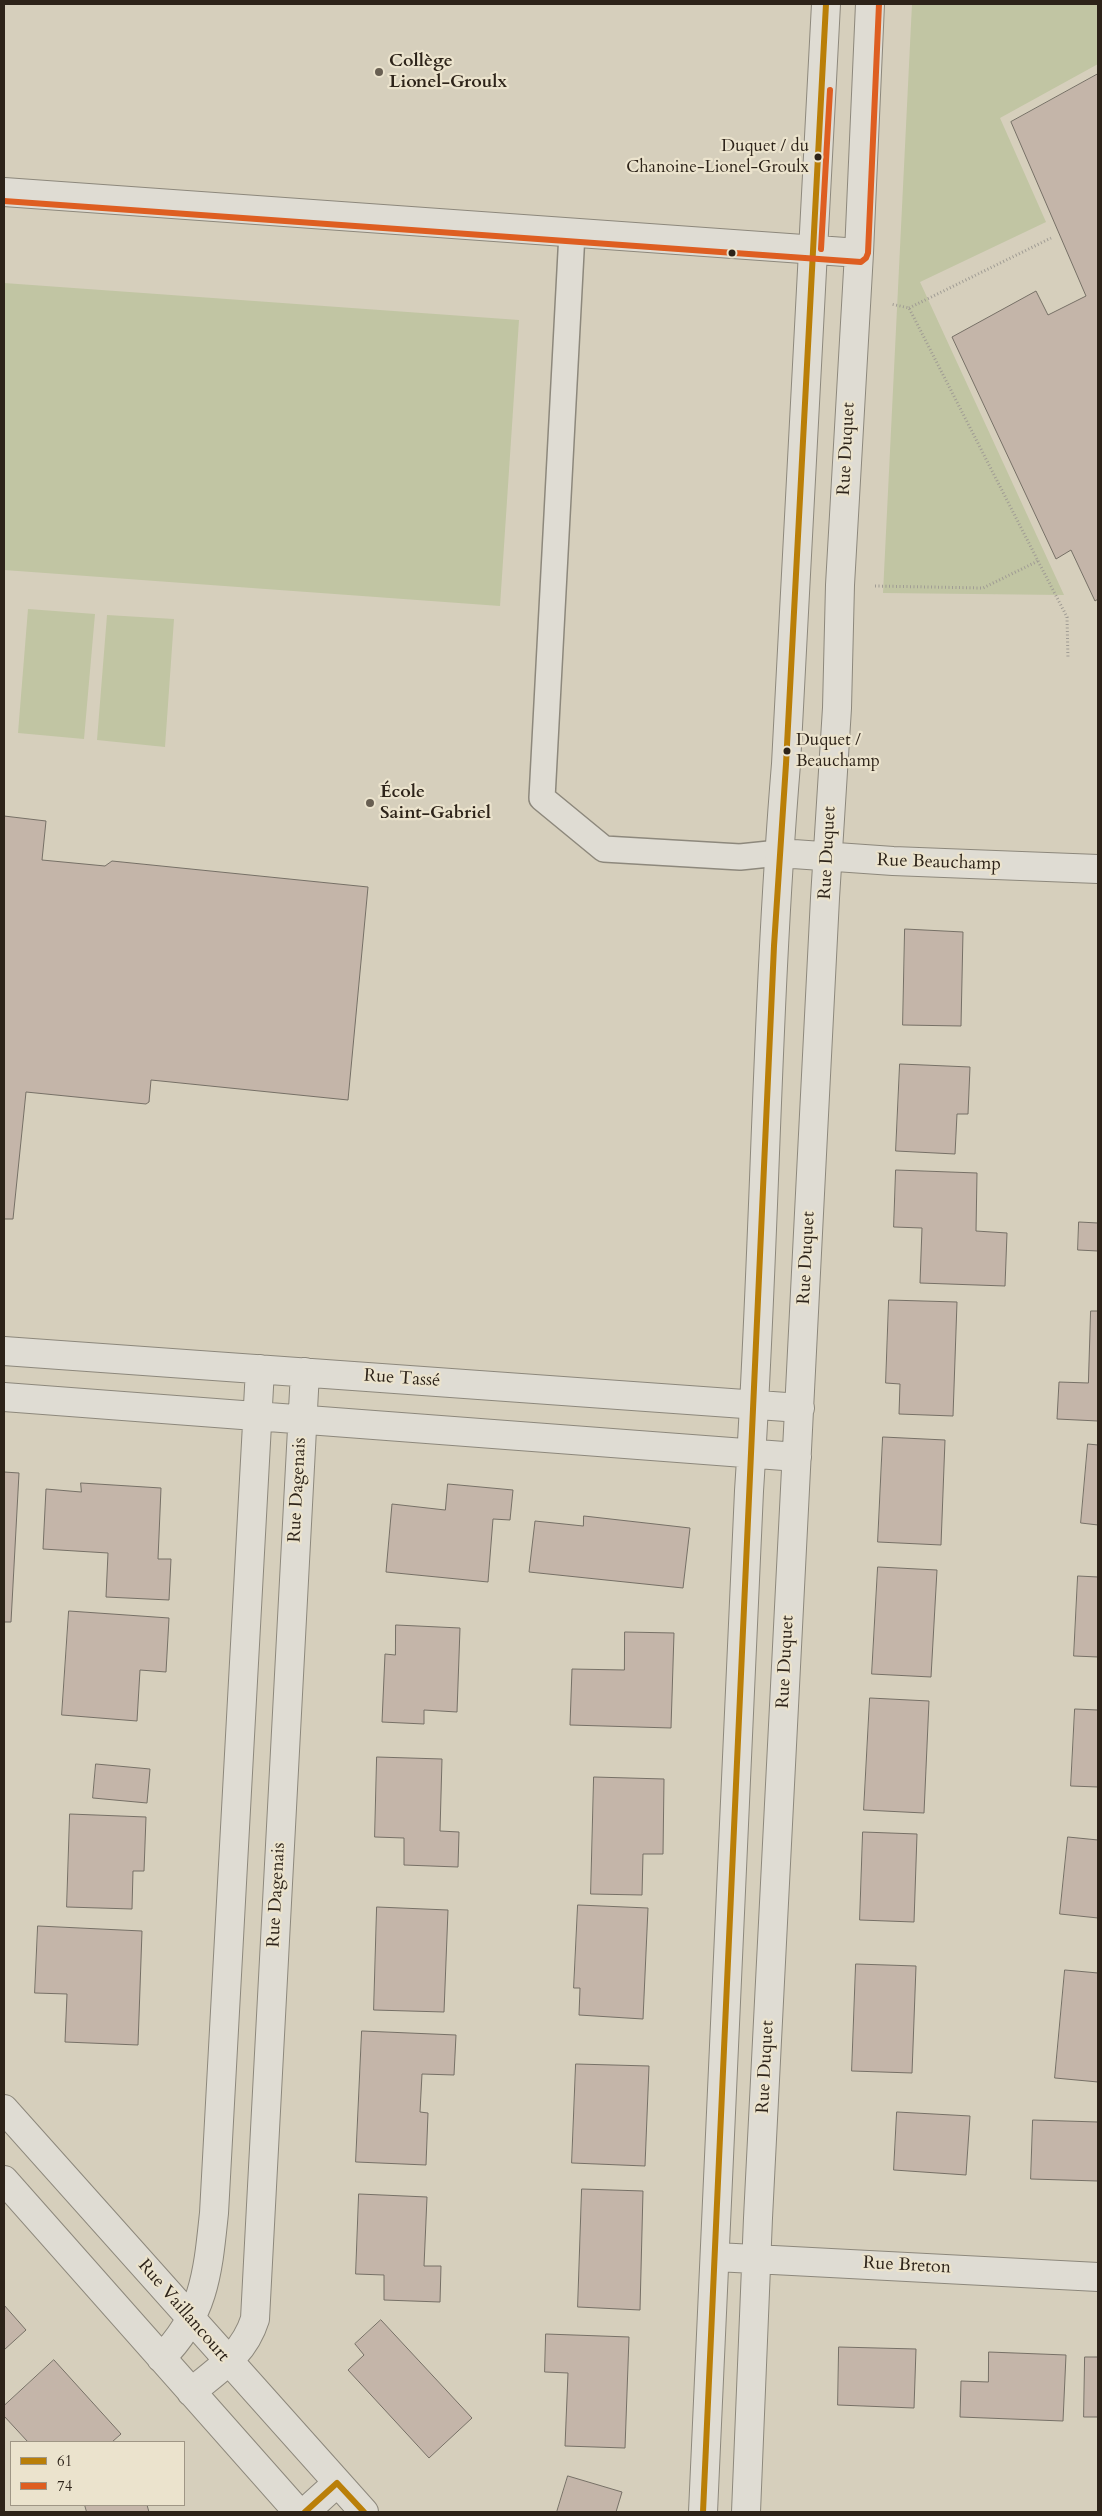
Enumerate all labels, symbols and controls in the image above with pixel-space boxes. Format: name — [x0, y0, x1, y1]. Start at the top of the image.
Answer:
place label: Collège Lionel-Groulx — [389, 51, 507, 94]
marker: Collège Lionel-Groulx — [373, 66, 385, 78]
place label: Duquet / du Chanoine-Lionel-Groulx — [626, 137, 809, 177]
marker: Duquet / du Chanoine-Lionel-Groulx — [813, 152, 823, 162]
unlabelled marker — [727, 248, 737, 258]
street label: Rue Duquet — [834, 402, 860, 496]
place label: Duquet / Beauchamp — [796, 731, 880, 771]
marker: Duquet / Beauchamp — [782, 746, 792, 756]
place label: École Saint-Gabriel — [380, 782, 491, 824]
marker: École Saint-Gabriel — [364, 797, 376, 809]
street label: Rue Duquet — [815, 806, 841, 900]
street label: Rue Beauchamp — [877, 850, 1001, 876]
street label: Rue Duquet — [794, 1211, 820, 1305]
street label: Rue Tassé — [363, 1366, 441, 1392]
street label: Rue Dagenais — [284, 1437, 312, 1543]
street label: Rue Duquet — [773, 1615, 799, 1709]
street label: Rue Dagenais — [263, 1842, 291, 1948]
street label: Rue Duquet — [753, 2020, 779, 2114]
street label: Rue Breton — [863, 2253, 951, 2279]
street label: Rue Vaillancourt — [133, 2255, 233, 2367]
legend — [10, 2441, 185, 2506]
text: 61 — [57, 2451, 72, 2471]
text: 74 — [57, 2476, 72, 2496]

